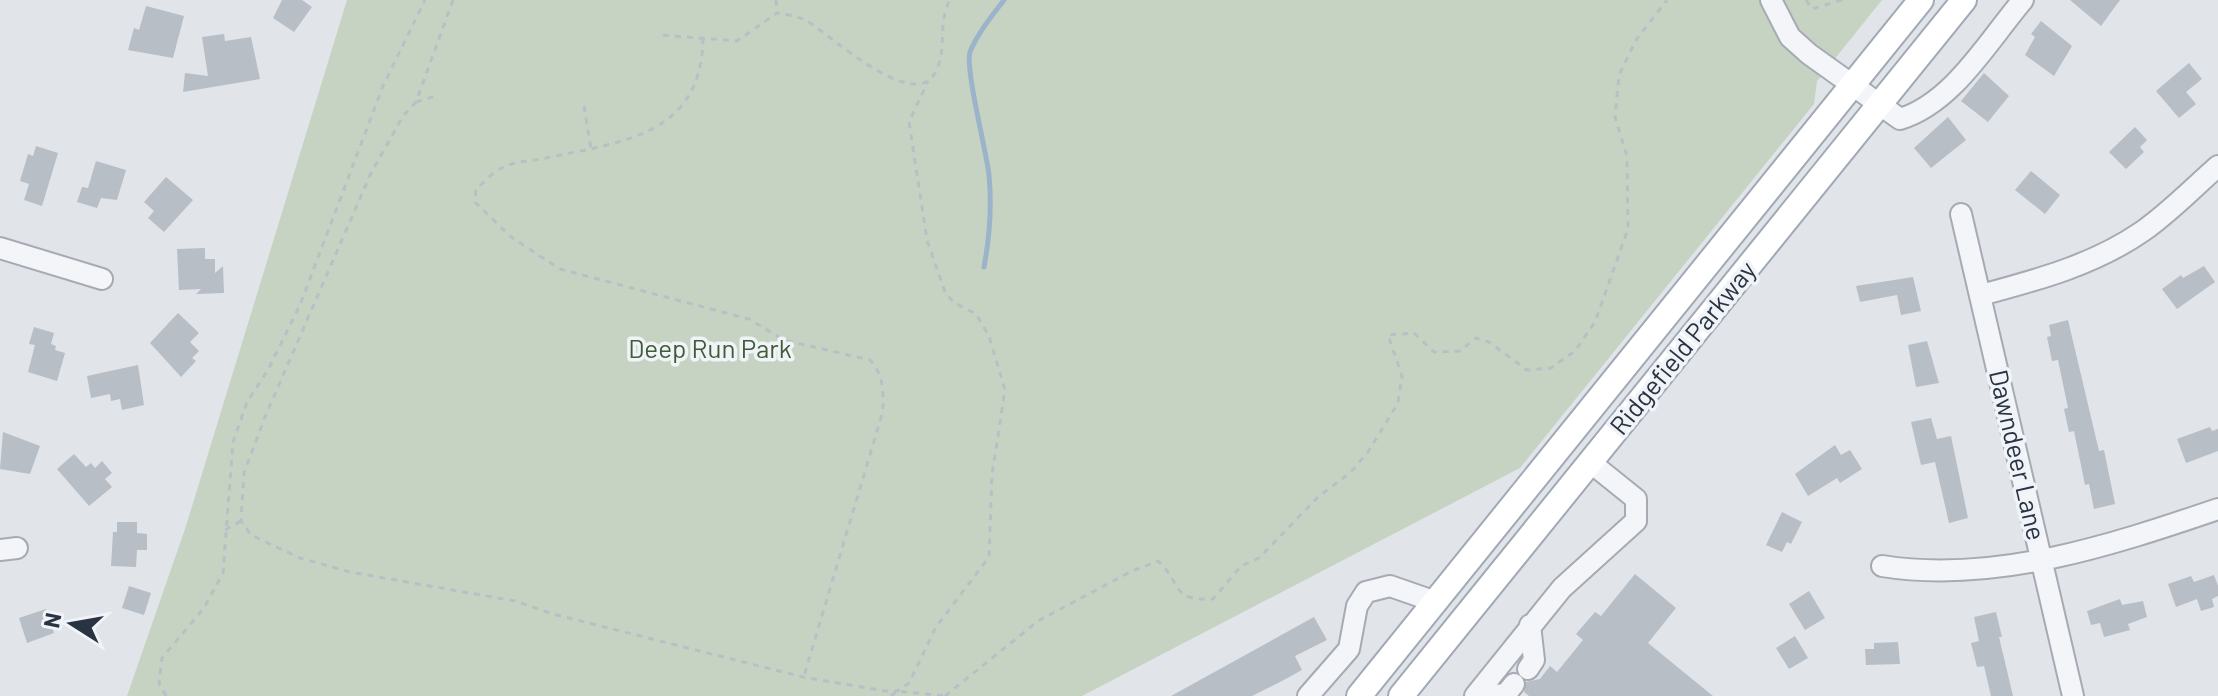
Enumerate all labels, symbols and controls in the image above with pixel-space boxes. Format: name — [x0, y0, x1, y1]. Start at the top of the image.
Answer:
street label: Ridgefield Parkway — [1602, 254, 1761, 440]
park label: Deep Run Park — [628, 332, 792, 363]
street label: Dawndeer Lane — [1984, 366, 2053, 543]
north arrow — [32, 584, 112, 664]
text: N — [37, 610, 66, 630]

